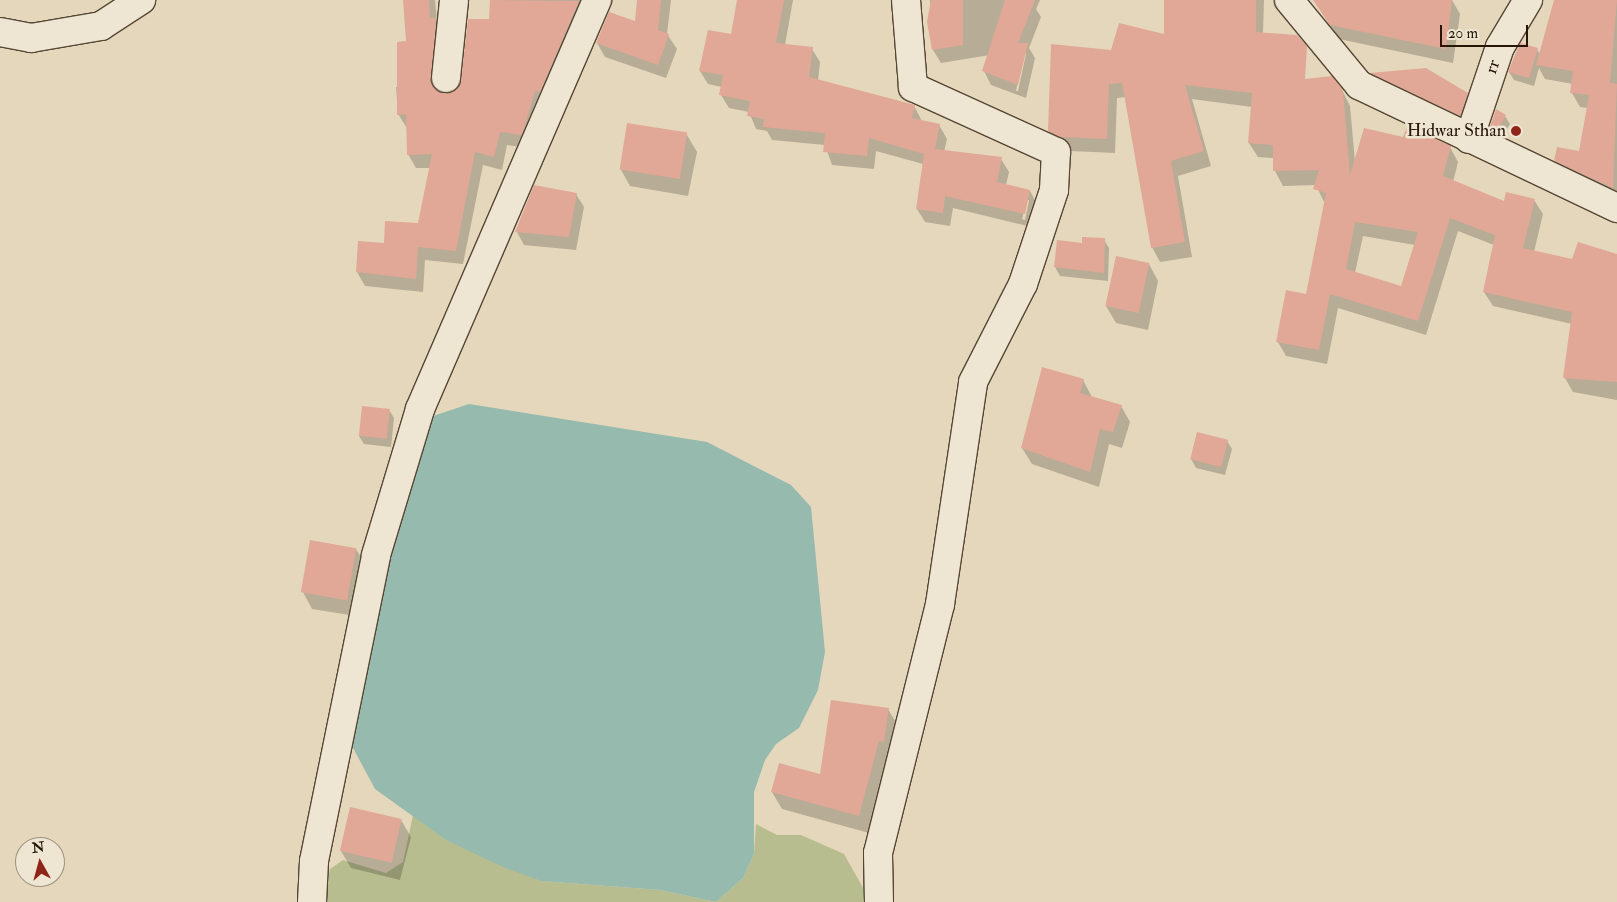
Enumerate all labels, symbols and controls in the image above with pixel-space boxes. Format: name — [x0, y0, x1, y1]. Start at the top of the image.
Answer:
scale bar — [1442, 15, 1530, 47]
text: 20 m — [1448, 24, 1478, 43]
street label: rr — [1481, 57, 1505, 77]
place label: Hidwar Sthan — [1407, 120, 1506, 142]
marker: Hidwar Sthan — [1510, 125, 1522, 137]
north arrow — [15, 837, 65, 887]
text: N — [31, 838, 45, 857]

